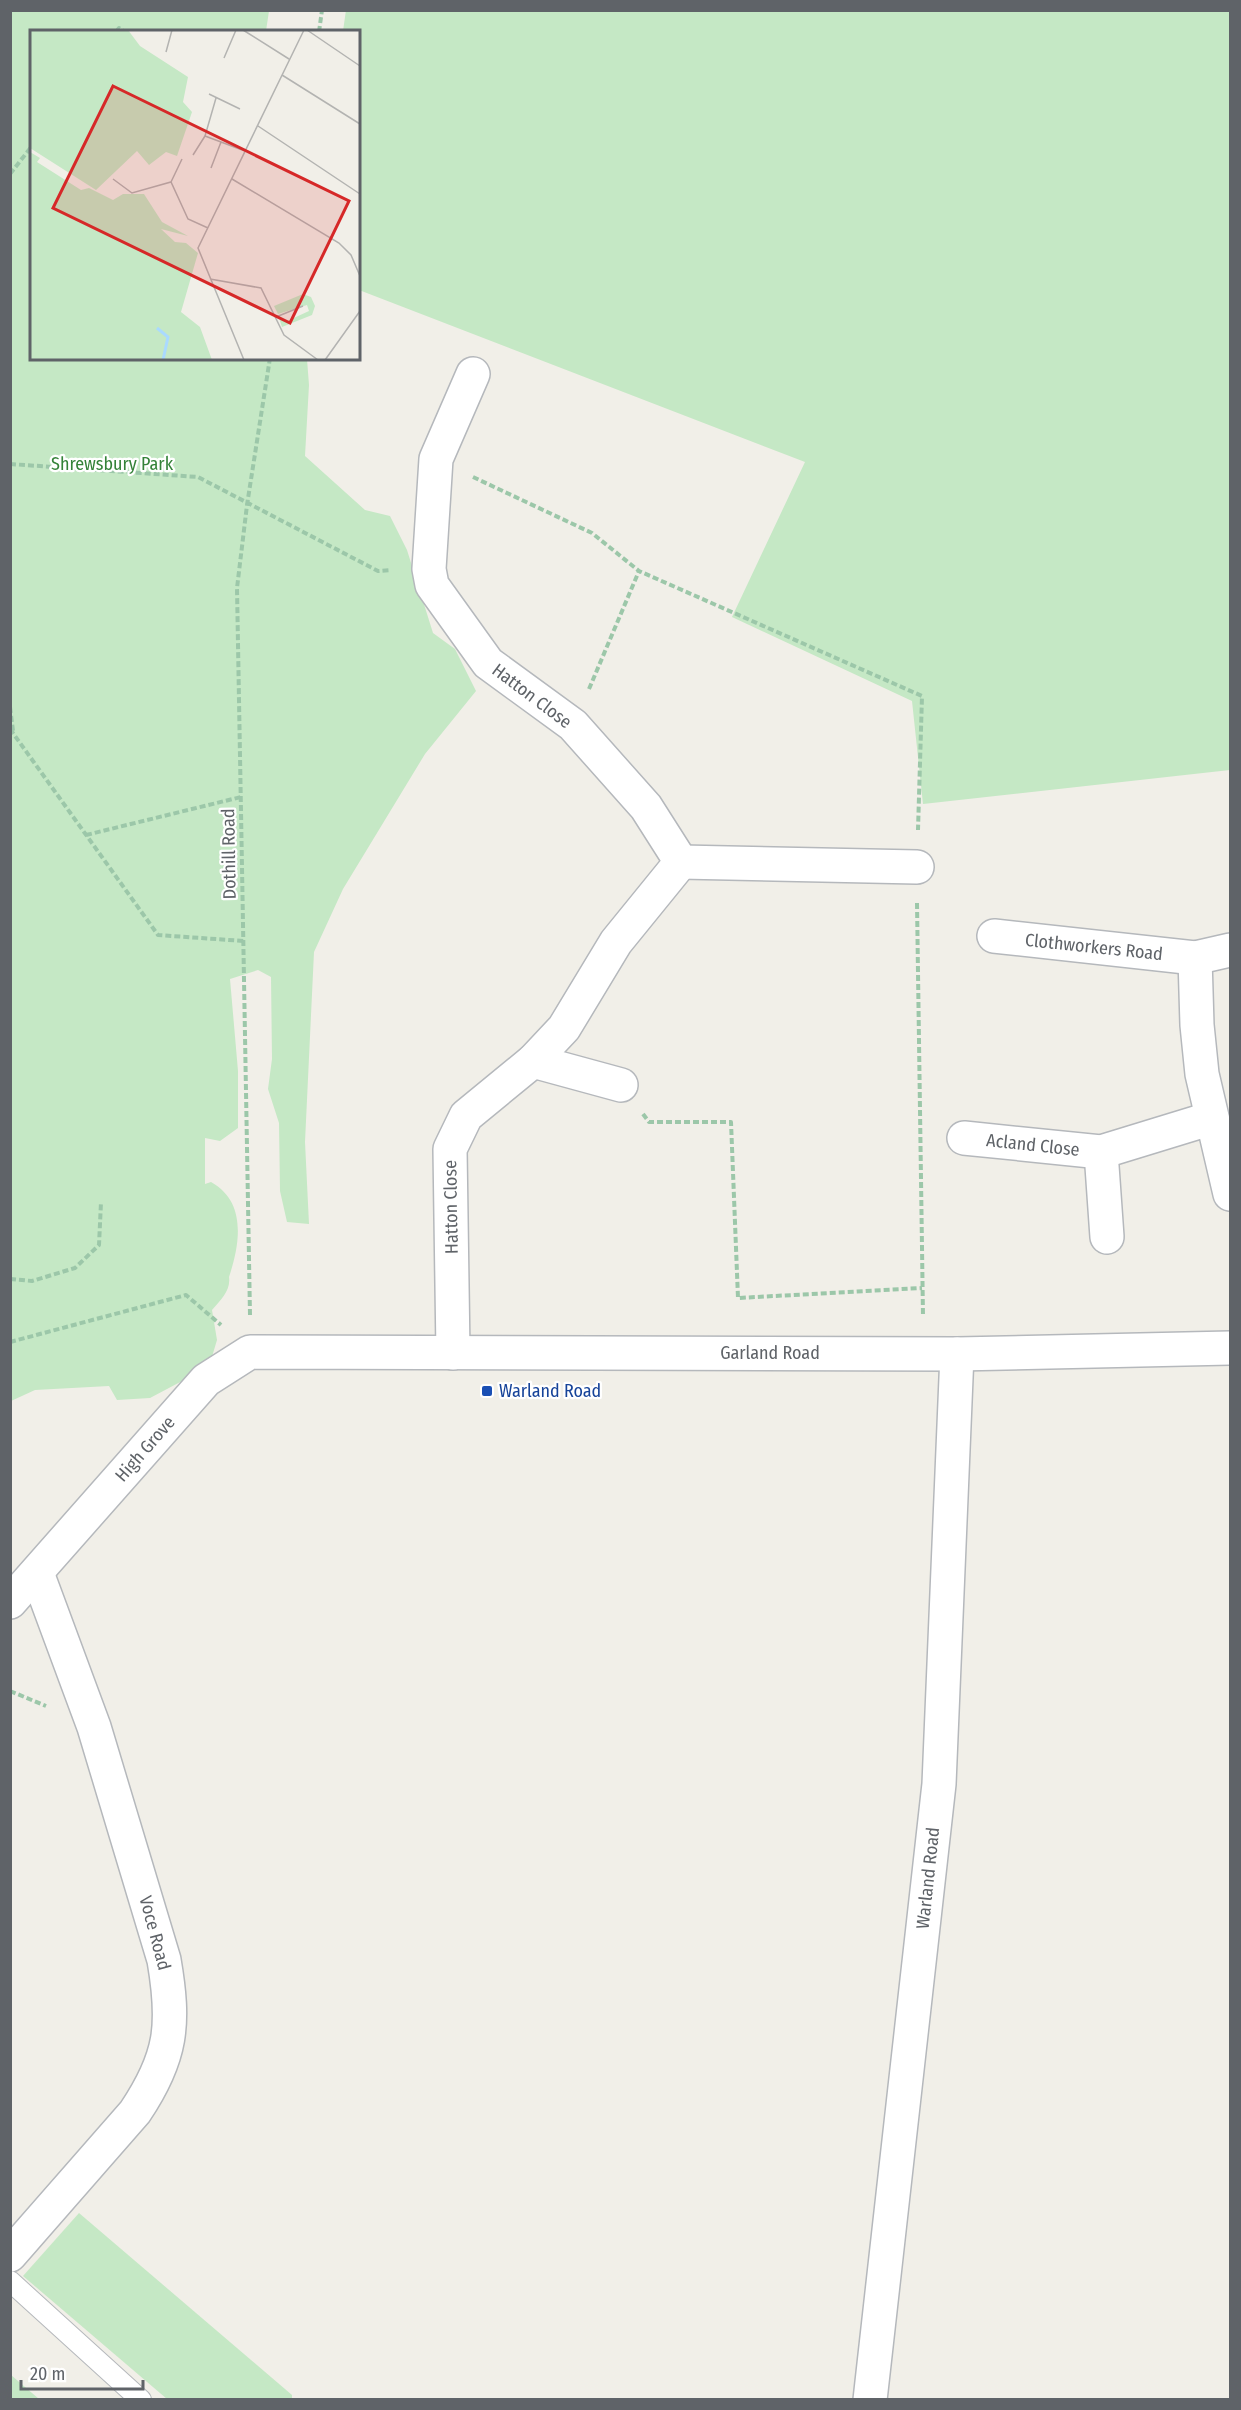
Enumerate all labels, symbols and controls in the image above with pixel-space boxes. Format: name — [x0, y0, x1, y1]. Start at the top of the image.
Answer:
inset map — [30, 30, 360, 360]
park label: Shrewsbury Park — [51, 453, 174, 475]
street label: Hatton Close — [488, 659, 576, 733]
street label: Dothill Road — [217, 808, 241, 900]
street label: Clothworkers Road — [1024, 929, 1164, 965]
street label: Acland Close — [985, 1129, 1081, 1161]
street label: Hatton Close — [439, 1160, 463, 1254]
street label: Garland Road — [720, 1342, 820, 1364]
place label: Warland Road — [499, 1380, 601, 1402]
marker: Warland Road — [480, 1384, 494, 1398]
street label: High Grove — [110, 1412, 180, 1486]
street label: Warland Road — [912, 1826, 944, 1930]
street label: Voce Road — [135, 1893, 175, 1973]
scale bar — [21, 2353, 142, 2391]
text: 20 m — [30, 2363, 65, 2385]

